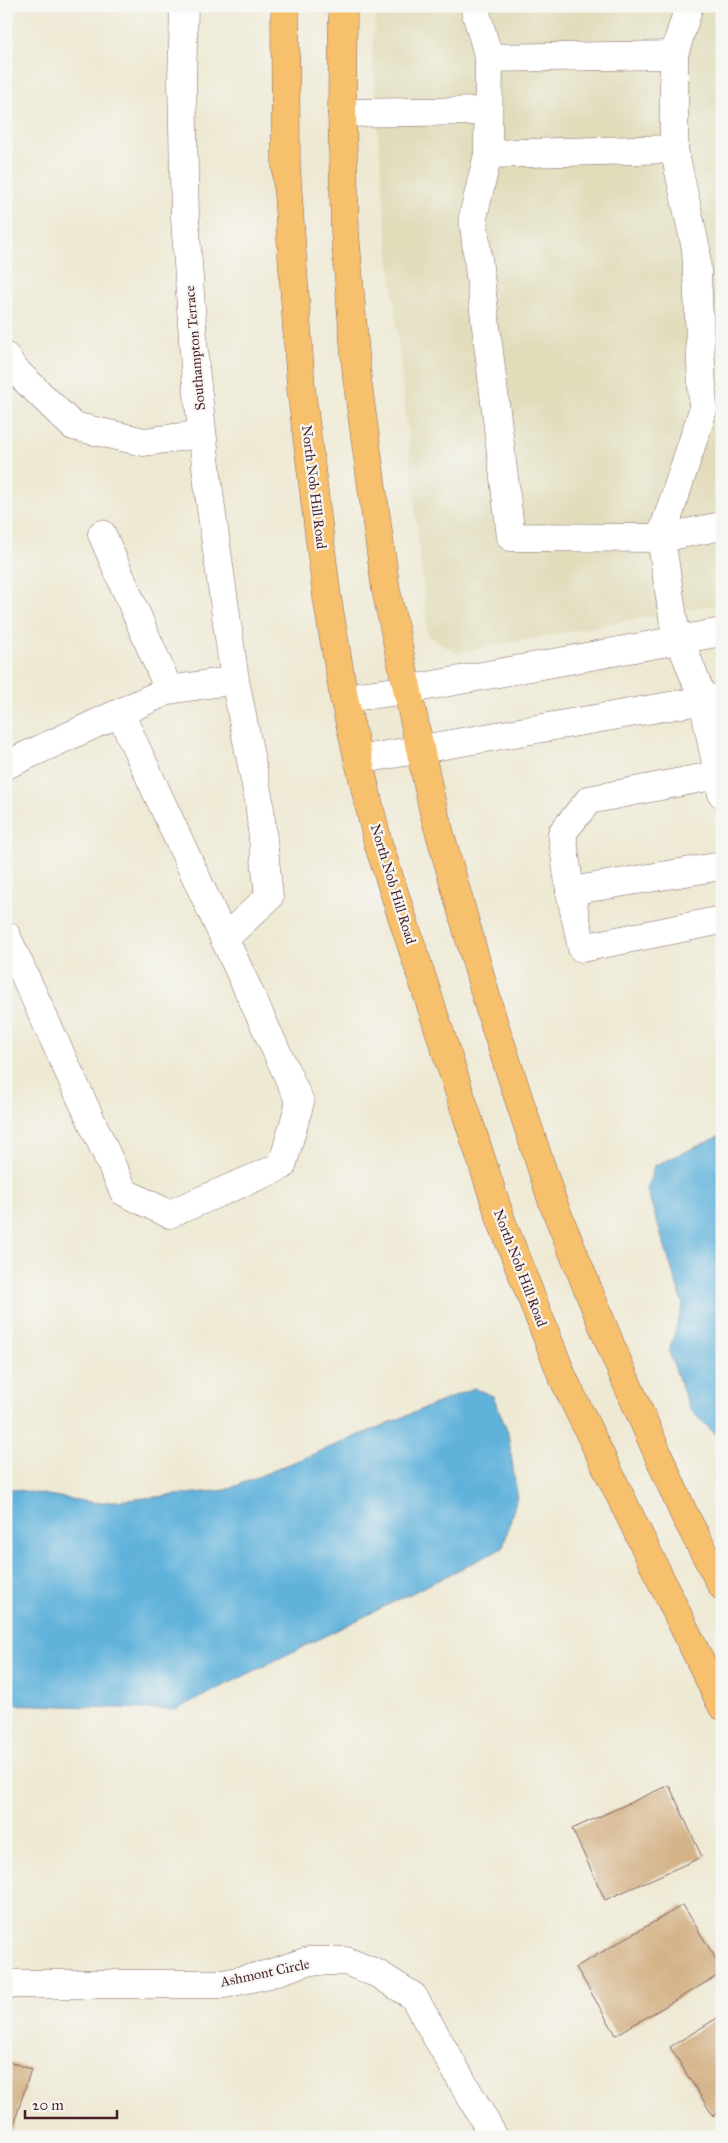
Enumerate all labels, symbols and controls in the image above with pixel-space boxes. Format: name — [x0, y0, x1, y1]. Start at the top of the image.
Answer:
street label: Southampton Terrace — [181, 285, 209, 411]
street label: North Nob Hill Road — [298, 424, 330, 550]
street label: North Nob Hill Road — [367, 822, 419, 946]
street label: North Nob Hill Road — [490, 1207, 550, 1329]
street label: Ashmont Circle — [218, 1955, 311, 1991]
scale bar — [25, 2088, 118, 2120]
text: 20 m — [32, 2096, 64, 2114]

